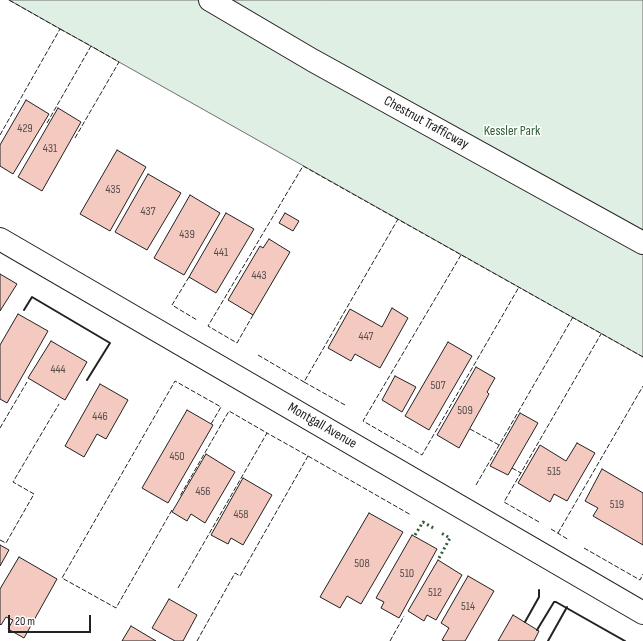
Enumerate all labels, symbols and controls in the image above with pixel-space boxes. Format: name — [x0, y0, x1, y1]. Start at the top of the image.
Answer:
street label: Chestnut Trafficway — [381, 93, 471, 153]
house number: 429 — [17, 122, 33, 136]
park label: Kessler Park — [484, 123, 540, 139]
house number: 431 — [43, 142, 57, 156]
house number: 435 — [106, 183, 120, 197]
house number: 437 — [141, 205, 155, 219]
house number: 439 — [179, 228, 195, 242]
house number: 441 — [214, 246, 228, 260]
house number: 443 — [251, 269, 267, 283]
house number: 447 — [359, 330, 373, 344]
house number: 444 — [50, 363, 66, 377]
house number: 507 — [431, 379, 445, 393]
street label: Montgall Avenue — [284, 399, 360, 453]
house number: 509 — [457, 404, 473, 418]
house number: 446 — [92, 410, 108, 424]
house number: 450 — [169, 450, 185, 464]
house number: 515 — [547, 465, 561, 479]
house number: 456 — [195, 485, 211, 499]
house number: 519 — [610, 498, 624, 512]
house number: 458 — [233, 508, 249, 522]
house number: 508 — [354, 557, 370, 571]
house number: 510 — [400, 567, 414, 581]
house number: 512 — [428, 586, 442, 600]
house number: 514 — [461, 600, 475, 614]
scale bar — [10, 607, 93, 633]
text: 20 m — [15, 614, 35, 629]

